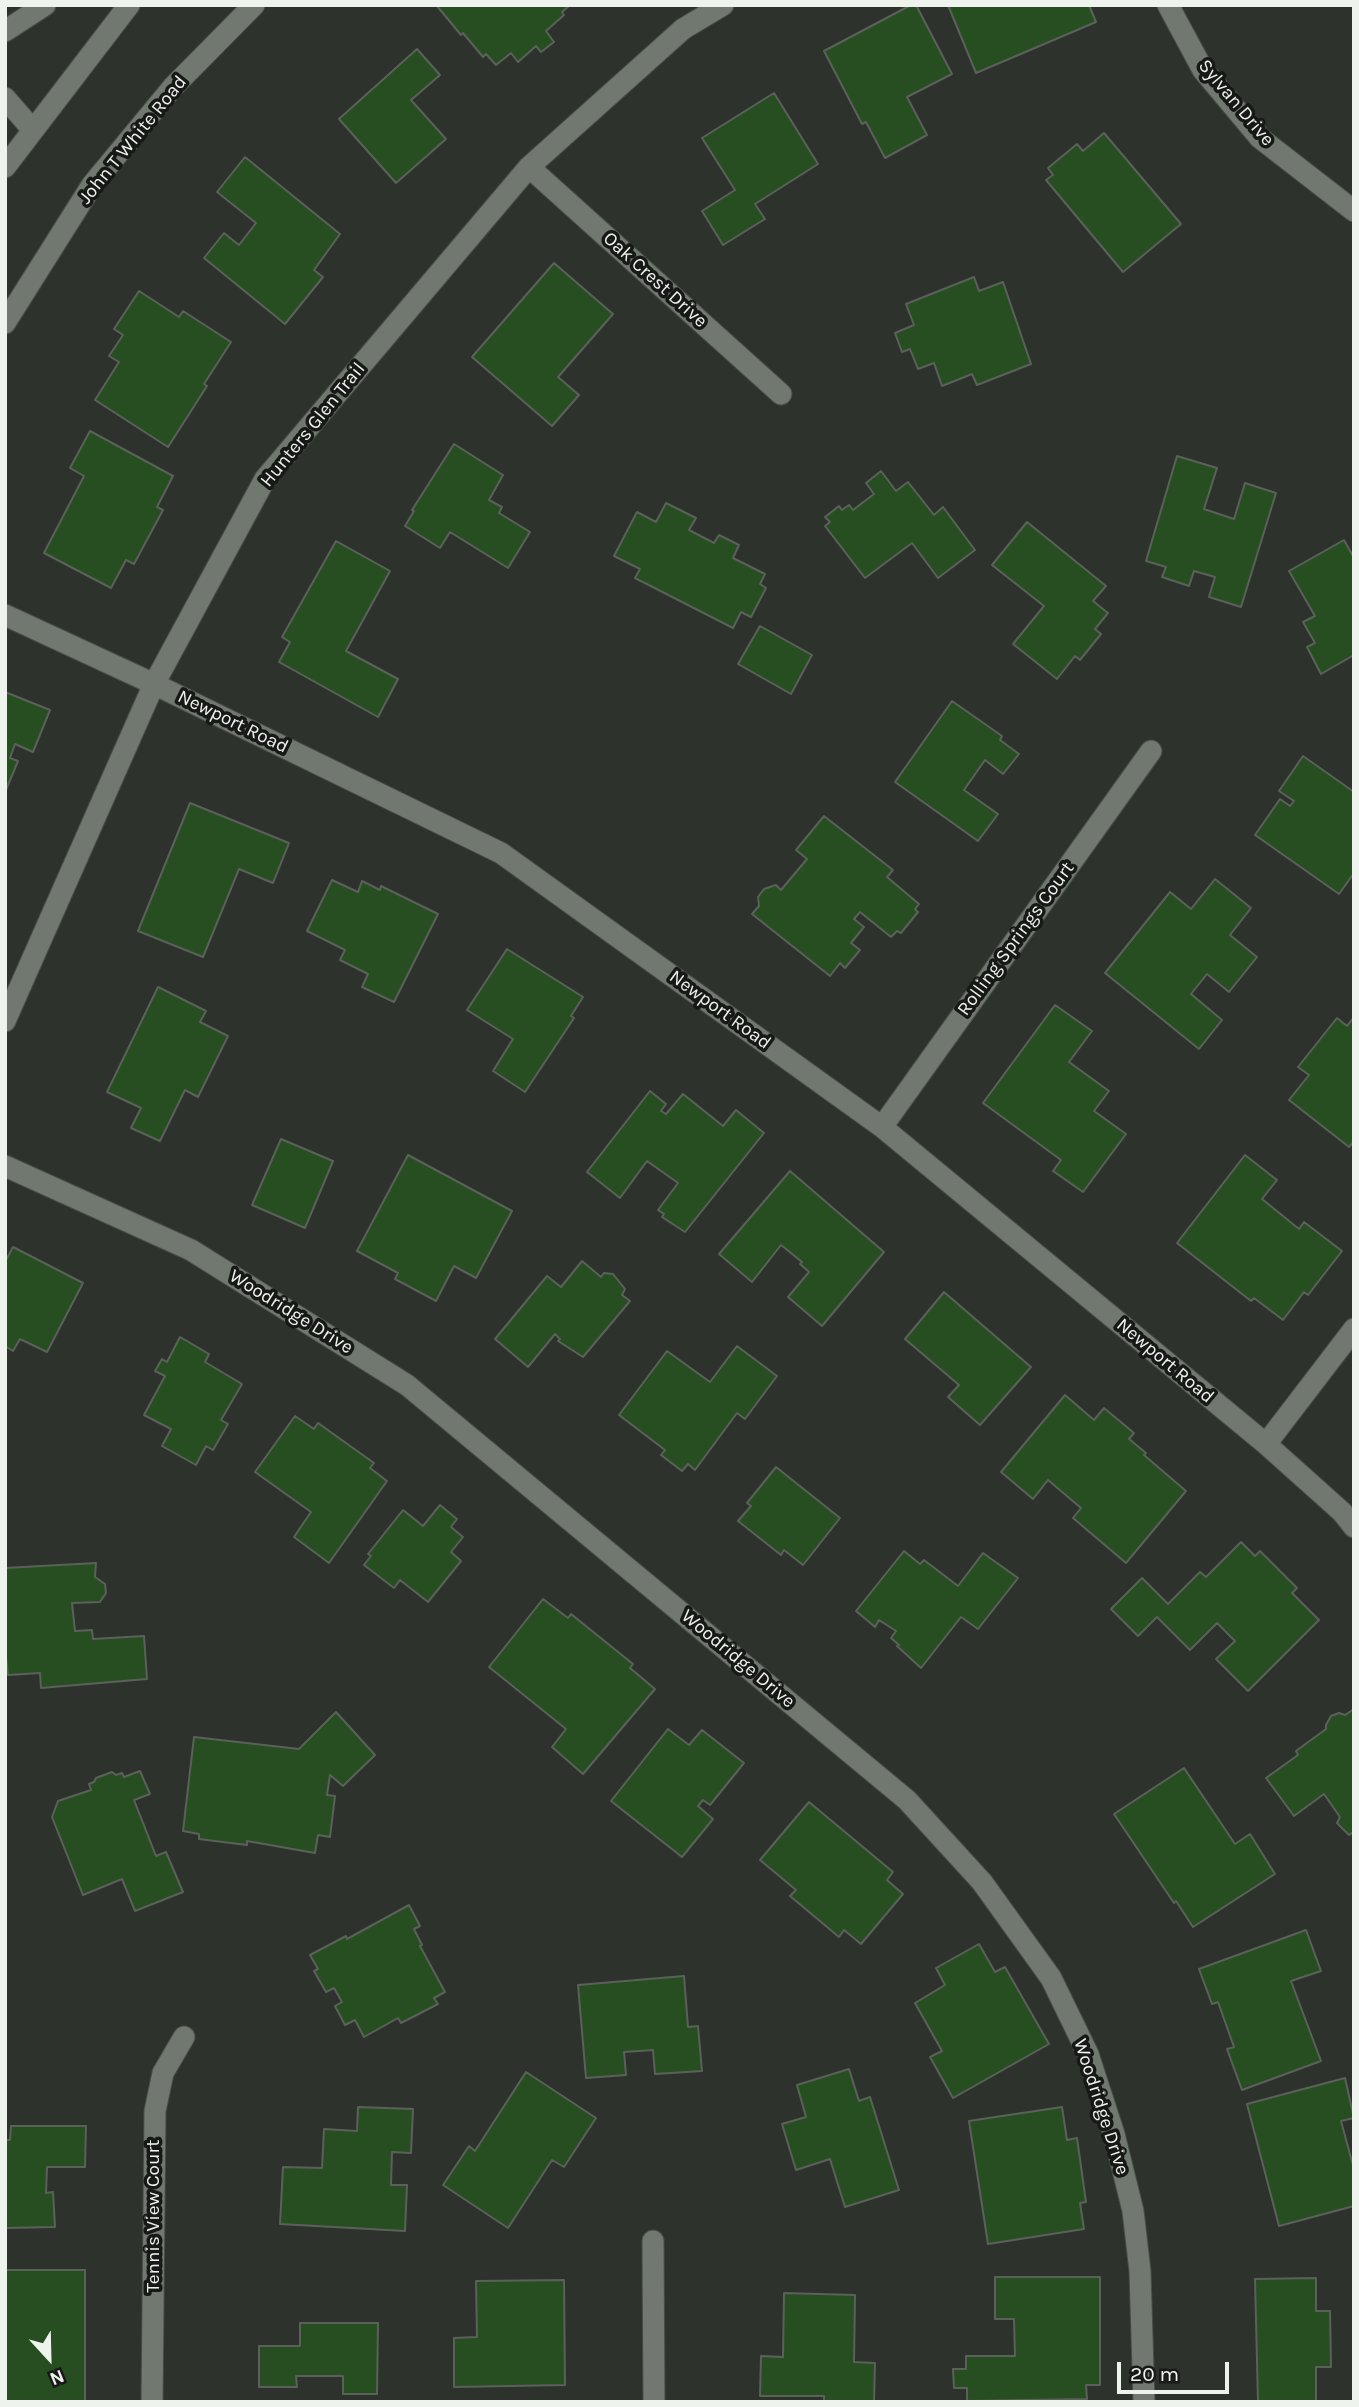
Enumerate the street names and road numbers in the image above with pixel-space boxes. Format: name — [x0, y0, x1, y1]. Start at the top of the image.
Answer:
street label: Sylvan Drive — [1193, 55, 1279, 151]
street label: John T White Road — [74, 71, 192, 209]
street label: Oak Crest Drive — [598, 227, 712, 333]
street label: Hunters Glen Trail — [256, 358, 370, 492]
street label: Newport Road — [174, 685, 292, 759]
street label: Rolling Springs Court — [953, 858, 1079, 1020]
street label: Newport Road — [665, 965, 775, 1055]
street label: Woodridge Drive — [225, 1265, 357, 1359]
street label: Newport Road — [1112, 1314, 1218, 1408]
street label: Woodridge Drive — [676, 1605, 800, 1713]
street label: Woodridge Drive — [1068, 2036, 1134, 2178]
street label: Tennis View Court — [143, 2140, 165, 2292]

